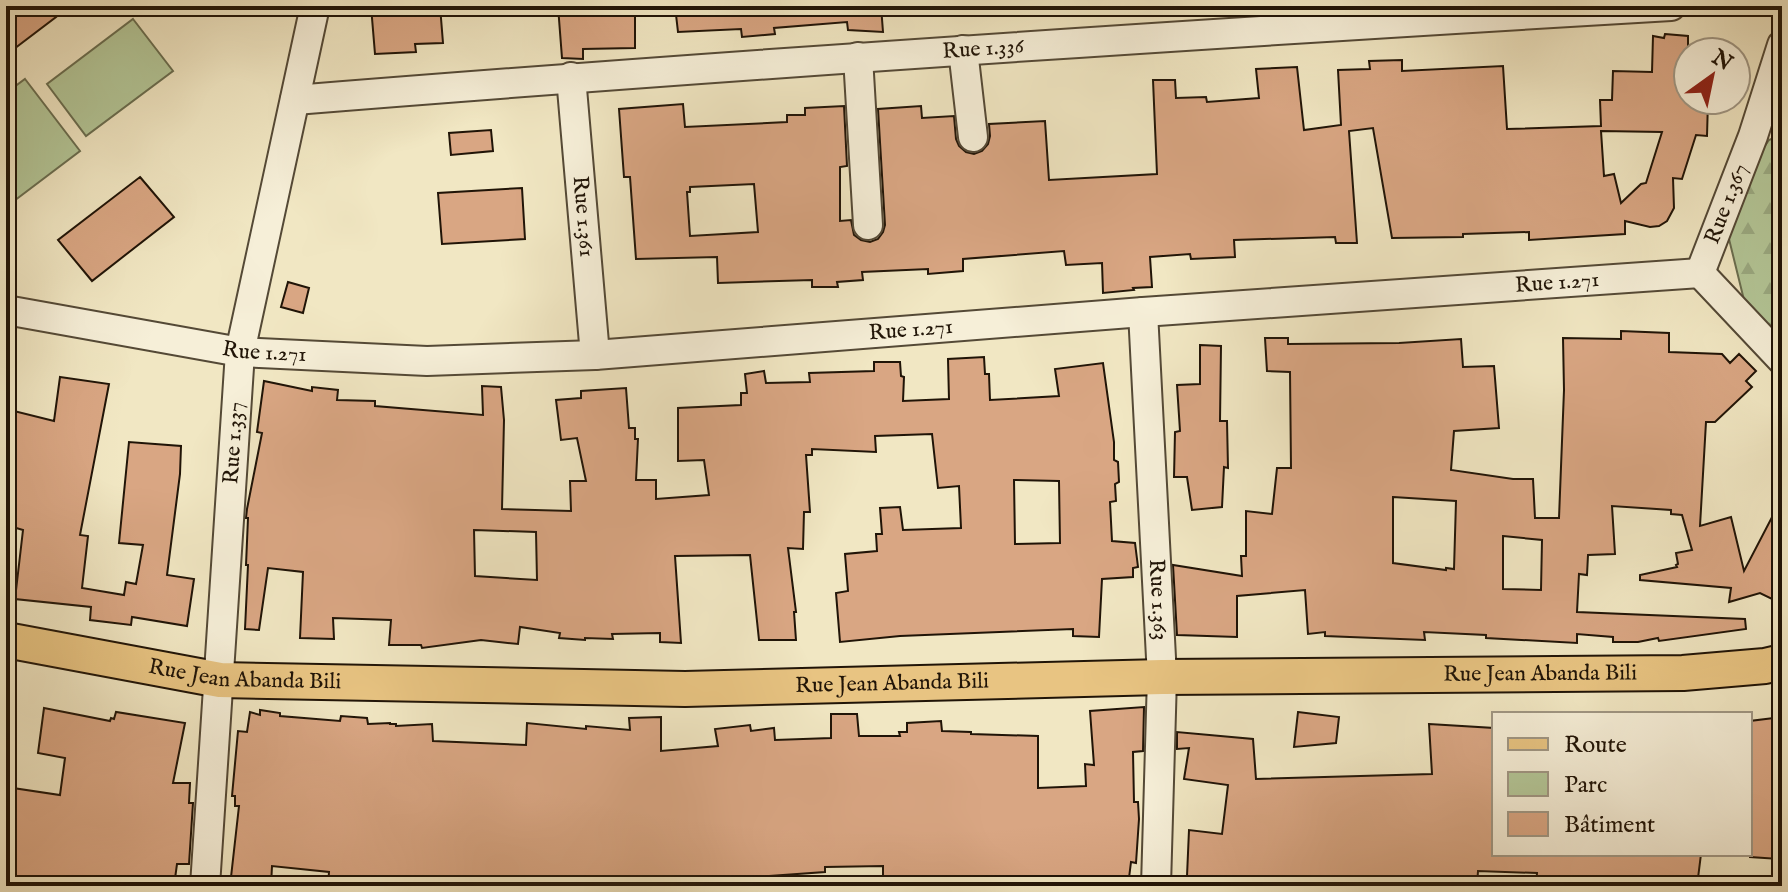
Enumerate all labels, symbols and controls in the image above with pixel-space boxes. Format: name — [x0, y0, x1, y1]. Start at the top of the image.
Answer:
street label: Rue 1.336 — [941, 32, 1025, 66]
north arrow — [1672, 36, 1752, 116]
text: N — [1705, 43, 1737, 78]
street label: Rue 1.367 — [1699, 160, 1755, 248]
street label: Rue 1.361 — [566, 175, 600, 258]
street label: Rue 1.271 — [1514, 266, 1600, 300]
street label: Rue 1.271 — [868, 313, 954, 347]
street label: Rue 1.271 — [220, 335, 307, 369]
street label: Rue 1.337 — [217, 401, 251, 485]
street label: Rue 1.363 — [1142, 558, 1174, 641]
street label: Rue Jean Abanda Bili — [146, 653, 342, 696]
street label: Rue Jean Abanda Bili — [1443, 659, 1637, 689]
street label: Rue Jean Abanda Bili — [795, 667, 990, 700]
legend — [1492, 712, 1752, 856]
text: Route — [1564, 730, 1627, 761]
text: Parc — [1564, 770, 1607, 801]
text: Bâtiment — [1564, 810, 1655, 841]

